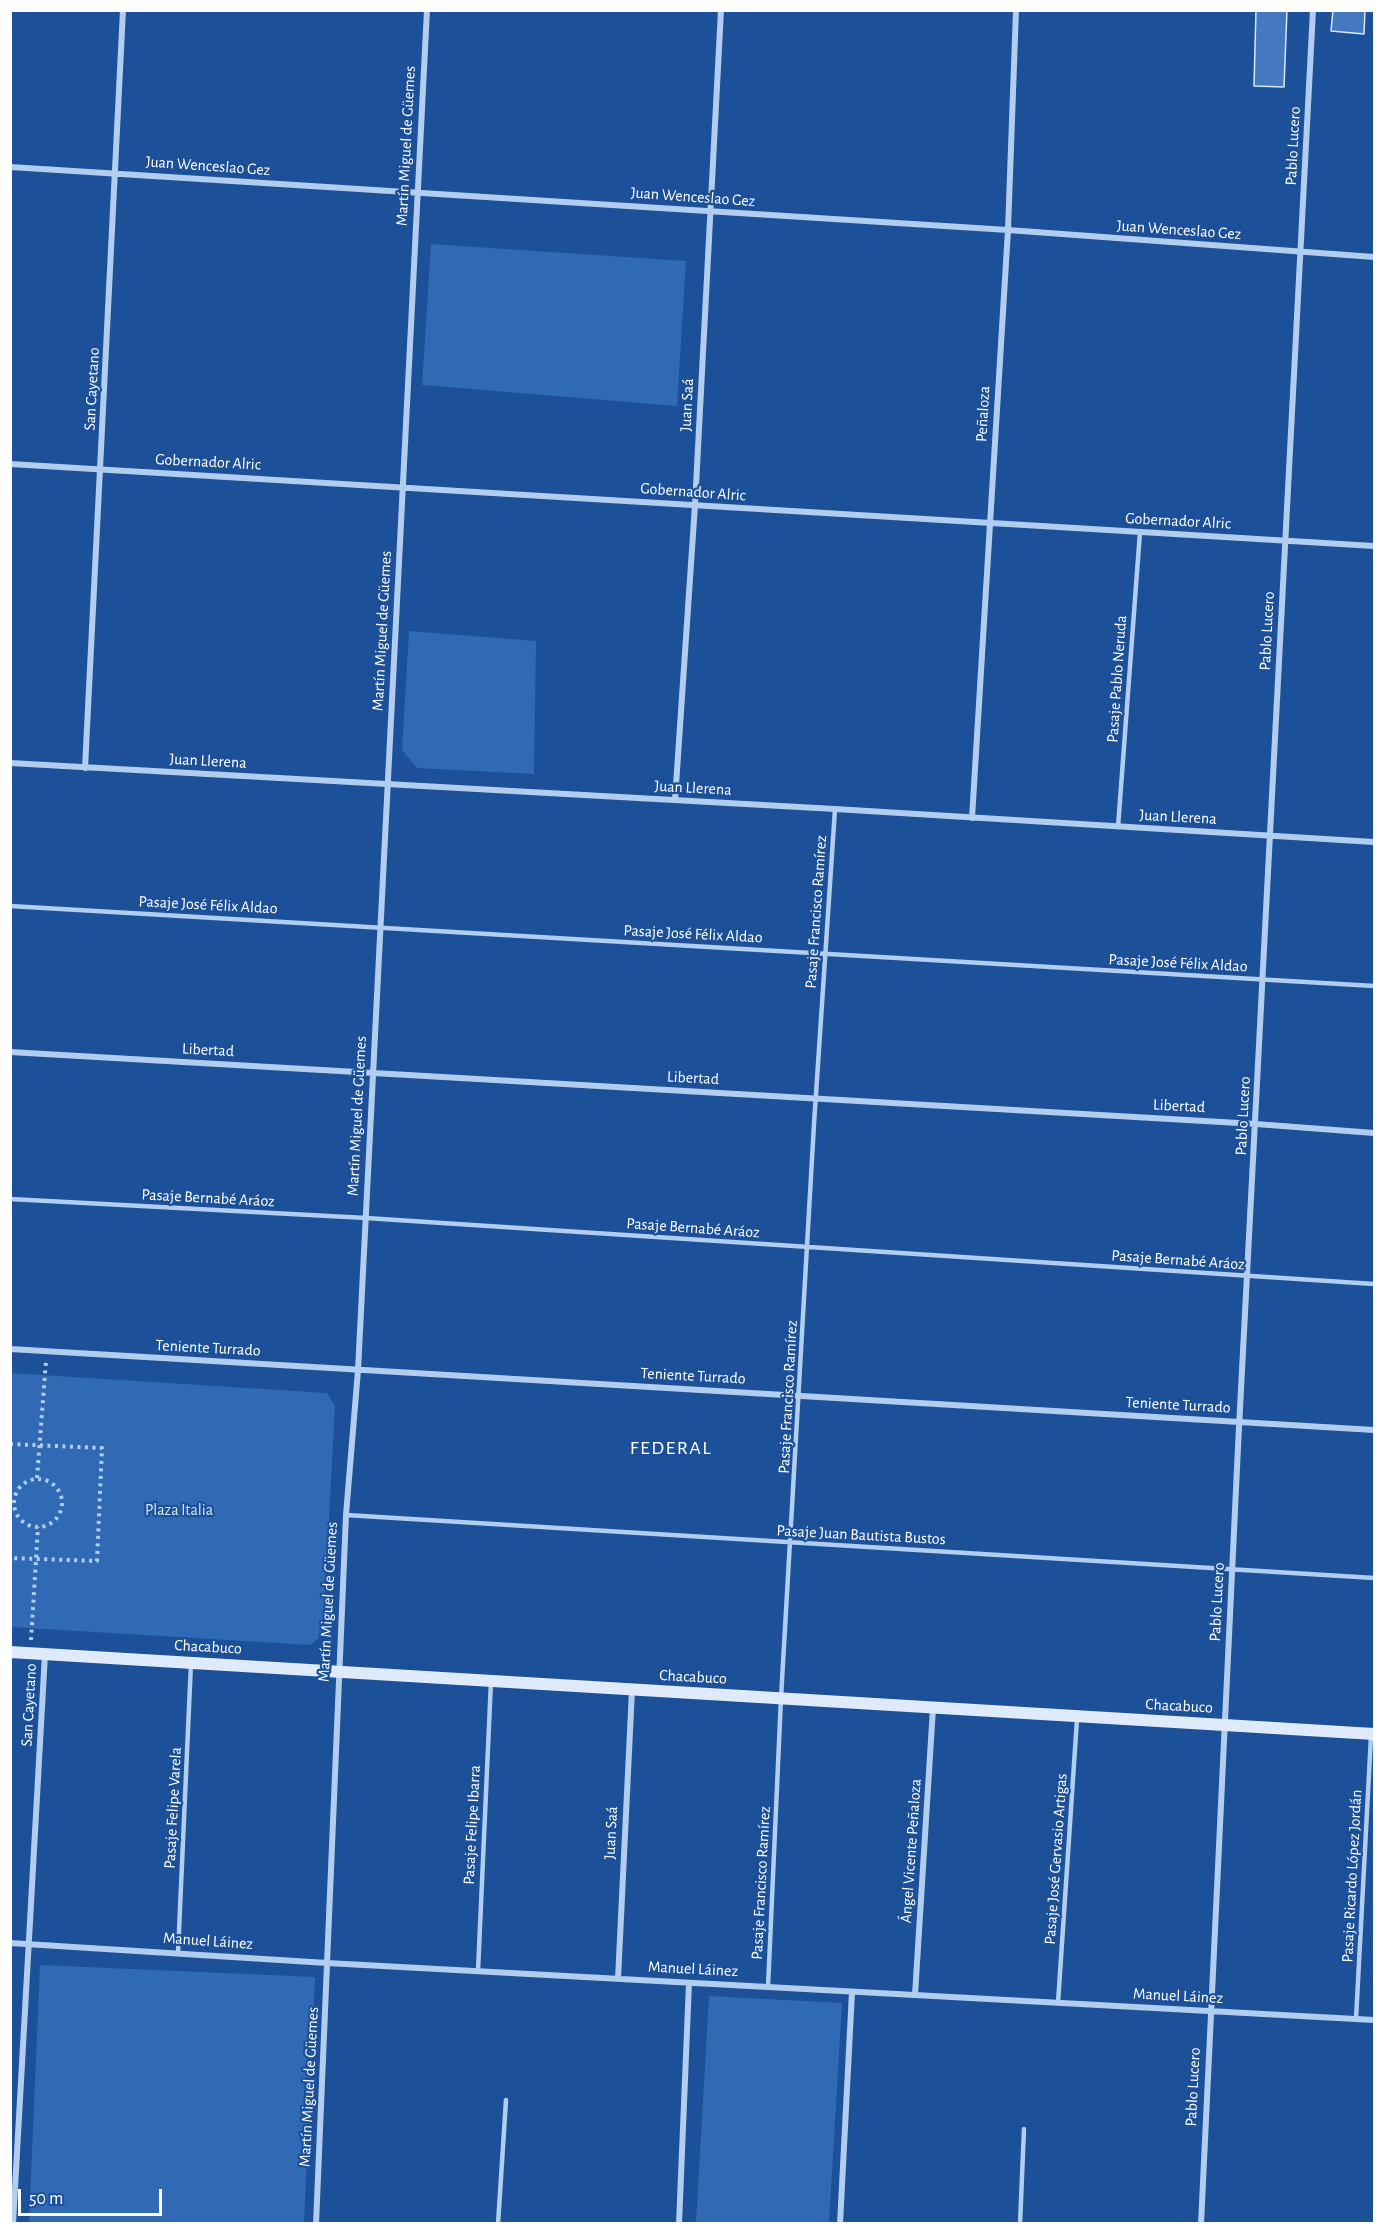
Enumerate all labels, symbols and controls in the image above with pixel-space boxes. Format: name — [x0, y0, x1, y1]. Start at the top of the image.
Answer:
street label: Martín Miguel de Güemes — [392, 65, 420, 227]
street label: Pablo Lucero — [1281, 106, 1305, 186]
street label: Juan Wenceslao Gez — [145, 152, 271, 180]
street label: Juan Wenceslao Gez — [630, 183, 756, 211]
street label: Juan Wenceslao Gez — [1116, 216, 1242, 244]
street label: San Cayetano — [80, 347, 104, 431]
street label: Juan Saá — [676, 378, 698, 432]
street label: Peñaloza — [972, 385, 994, 443]
street label: Gobernador Alric — [155, 450, 261, 474]
street label: Gobernador Alric — [640, 479, 746, 505]
street label: Gobernador Alric — [1125, 509, 1231, 533]
street label: Martín Miguel de Güemes — [368, 550, 396, 712]
street label: Pablo Lucero — [1255, 591, 1279, 671]
street label: Pasaje Pablo Neruda — [1103, 615, 1131, 743]
street label: Juan Llerena — [169, 749, 247, 773]
street label: Juan Llerena — [654, 776, 732, 800]
street label: Juan Llerena — [1139, 805, 1217, 829]
street label: Pasaje Francisco Ramírez — [801, 835, 831, 989]
street label: Pasaje José Félix Aldao — [138, 892, 278, 918]
street label: Pasaje José Félix Aldao — [623, 921, 763, 947]
street label: Pasaje José Félix Aldao — [1108, 950, 1248, 976]
street label: Martín Miguel de Güemes — [343, 1035, 371, 1197]
street label: Libertad — [182, 1039, 234, 1061]
street label: Libertad — [667, 1067, 719, 1089]
street label: Pablo Lucero — [1231, 1076, 1255, 1156]
street label: Libertad — [1153, 1095, 1205, 1117]
street label: Pasaje Bernabé Aráoz — [141, 1185, 275, 1211]
street label: Pasaje Bernabé Aráoz — [626, 1214, 760, 1242]
street label: Pasaje Bernabé Aráoz — [1111, 1246, 1245, 1274]
street label: Pasaje Francisco Ramírez — [774, 1320, 802, 1474]
street label: Teniente Turrado — [155, 1336, 261, 1360]
street label: Teniente Turrado — [640, 1364, 746, 1388]
street label: Teniente Turrado — [1125, 1393, 1231, 1417]
district label: FEDERAL — [630, 1436, 712, 1460]
park label: Plaza Italia — [145, 1500, 213, 1520]
street label: Martín Miguel de Güemes — [314, 1521, 342, 1683]
street label: Pasaje Juan Bautista Bustos — [776, 1521, 946, 1549]
street label: Pablo Lucero — [1205, 1562, 1229, 1642]
street label: Chacabuco — [174, 1636, 242, 1658]
street label: San Cayetano — [17, 1663, 41, 1747]
street label: Chacabuco — [659, 1666, 727, 1688]
street label: Chacabuco — [1145, 1695, 1213, 1717]
street label: Pasaje Felipe Varela — [160, 1747, 186, 1869]
street label: Pasaje Felipe Ibarra — [459, 1765, 485, 1885]
street label: Pasaje José Gervasio Artigas — [1040, 1773, 1072, 1945]
street label: Ángel Vicente Peñaloza — [896, 1778, 926, 1924]
street label: Pasaje Ricardo López Jordán — [1338, 1789, 1366, 1963]
street label: Juan Saá — [600, 1806, 622, 1860]
street label: Pasaje Francisco Ramírez — [747, 1806, 775, 1960]
street label: Manuel Láinez — [162, 1928, 254, 1954]
street label: Manuel Láinez — [647, 1957, 739, 1981]
street label: Manuel Láinez — [1132, 1984, 1224, 2008]
street label: Martín Miguel de Güemes — [295, 2006, 323, 2168]
street label: Pablo Lucero — [1181, 2047, 1205, 2127]
scale bar — [21, 2177, 165, 2215]
text: 50 m — [29, 2190, 63, 2208]

